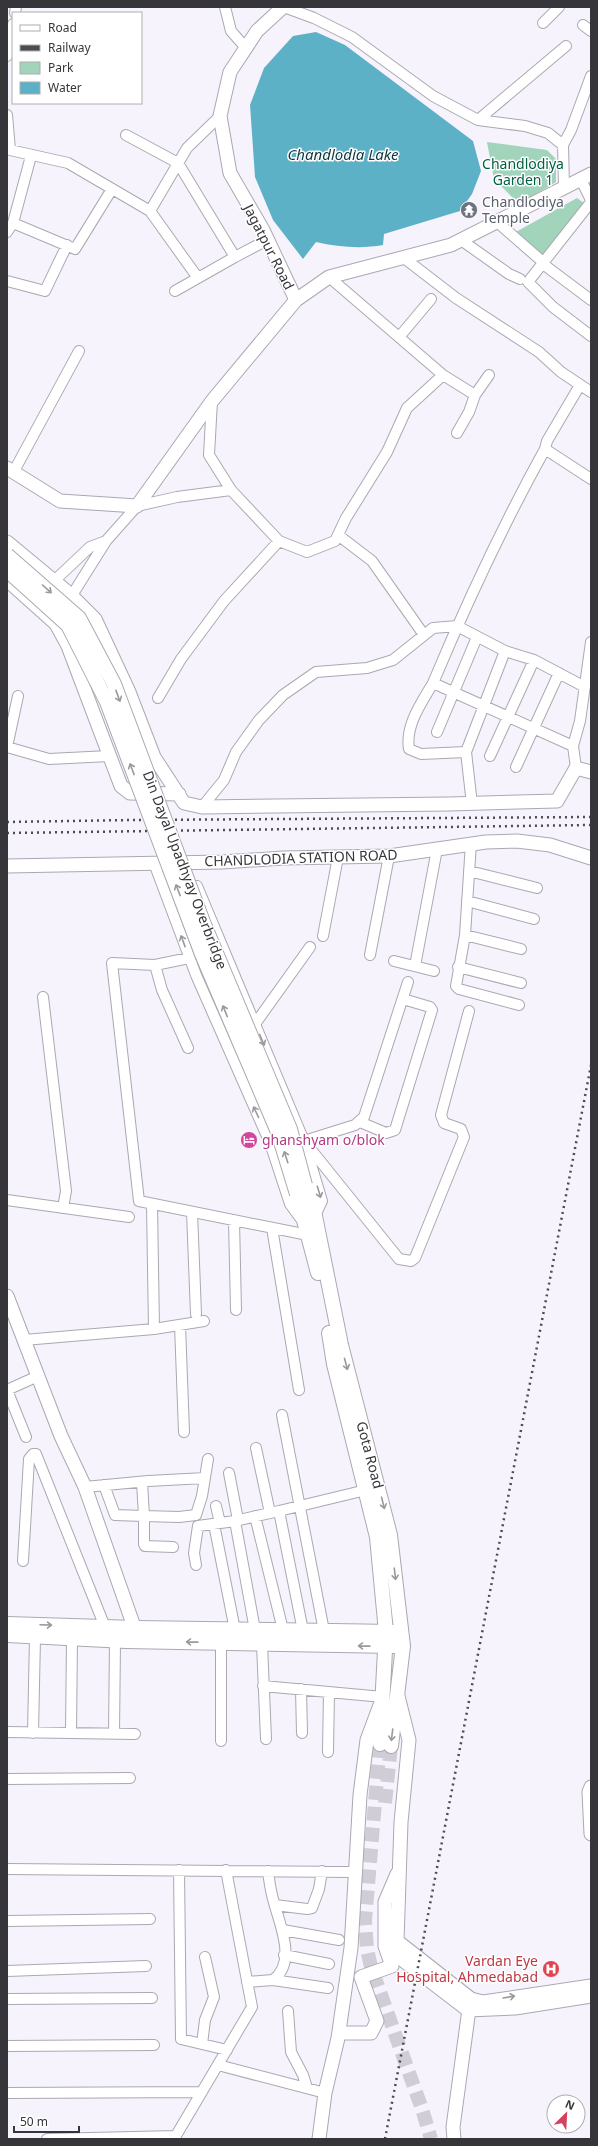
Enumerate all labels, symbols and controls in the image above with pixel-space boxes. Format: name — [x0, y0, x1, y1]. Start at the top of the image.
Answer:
legend — [12, 12, 142, 104]
text: Road — [48, 19, 77, 36]
text: Railway — [48, 39, 92, 56]
text: Park — [48, 59, 74, 76]
text: Water — [48, 79, 82, 96]
water label: Chandlodia Lake — [288, 144, 399, 164]
park label: Chandlodiya Garden 1 — [482, 154, 564, 189]
place label: Chandlodiya Temple — [482, 192, 564, 227]
street label: Jagatpur Road — [239, 199, 299, 293]
temple icon: Chandlodiya Temple — [459, 200, 479, 220]
one-way arrow — [42, 585, 52, 594]
one-way arrow — [115, 689, 123, 701]
one-way arrow — [128, 763, 136, 775]
street label: Din Dayal Upadhyay Overbridge — [139, 768, 232, 972]
street label: CHANDLODIA STATION ROAD — [204, 845, 398, 870]
one-way arrow — [173, 885, 181, 897]
one-way arrow — [178, 935, 186, 947]
one-way arrow — [221, 1006, 229, 1018]
one-way arrow — [259, 1034, 266, 1046]
one-way arrow — [252, 1106, 259, 1118]
hotel icon: ghanshyam o/blok — [239, 1130, 259, 1150]
place label: ghanshyam o/blok — [262, 1130, 385, 1149]
one-way arrow — [282, 1151, 289, 1164]
one-way arrow — [316, 1185, 323, 1198]
one-way arrow — [342, 1357, 350, 1370]
street label: Gota Road — [352, 1419, 389, 1491]
one-way arrow — [379, 1496, 387, 1509]
one-way arrow — [391, 1567, 399, 1580]
one-way arrow — [39, 1621, 52, 1629]
one-way arrow — [186, 1639, 199, 1646]
one-way arrow — [358, 1642, 371, 1650]
one-way arrow — [388, 1728, 396, 1741]
place label: Vardan Eye Hospital, Ahmedabad — [396, 1951, 538, 1986]
hospital icon: Vardan Eye Hospital, Ahmedabad — [541, 1959, 561, 1979]
one-way arrow — [503, 1993, 516, 2001]
north arrow — [546, 2094, 586, 2134]
text: N — [563, 2096, 577, 2113]
scale bar — [14, 2108, 79, 2134]
text: 50 m — [20, 2113, 48, 2130]

